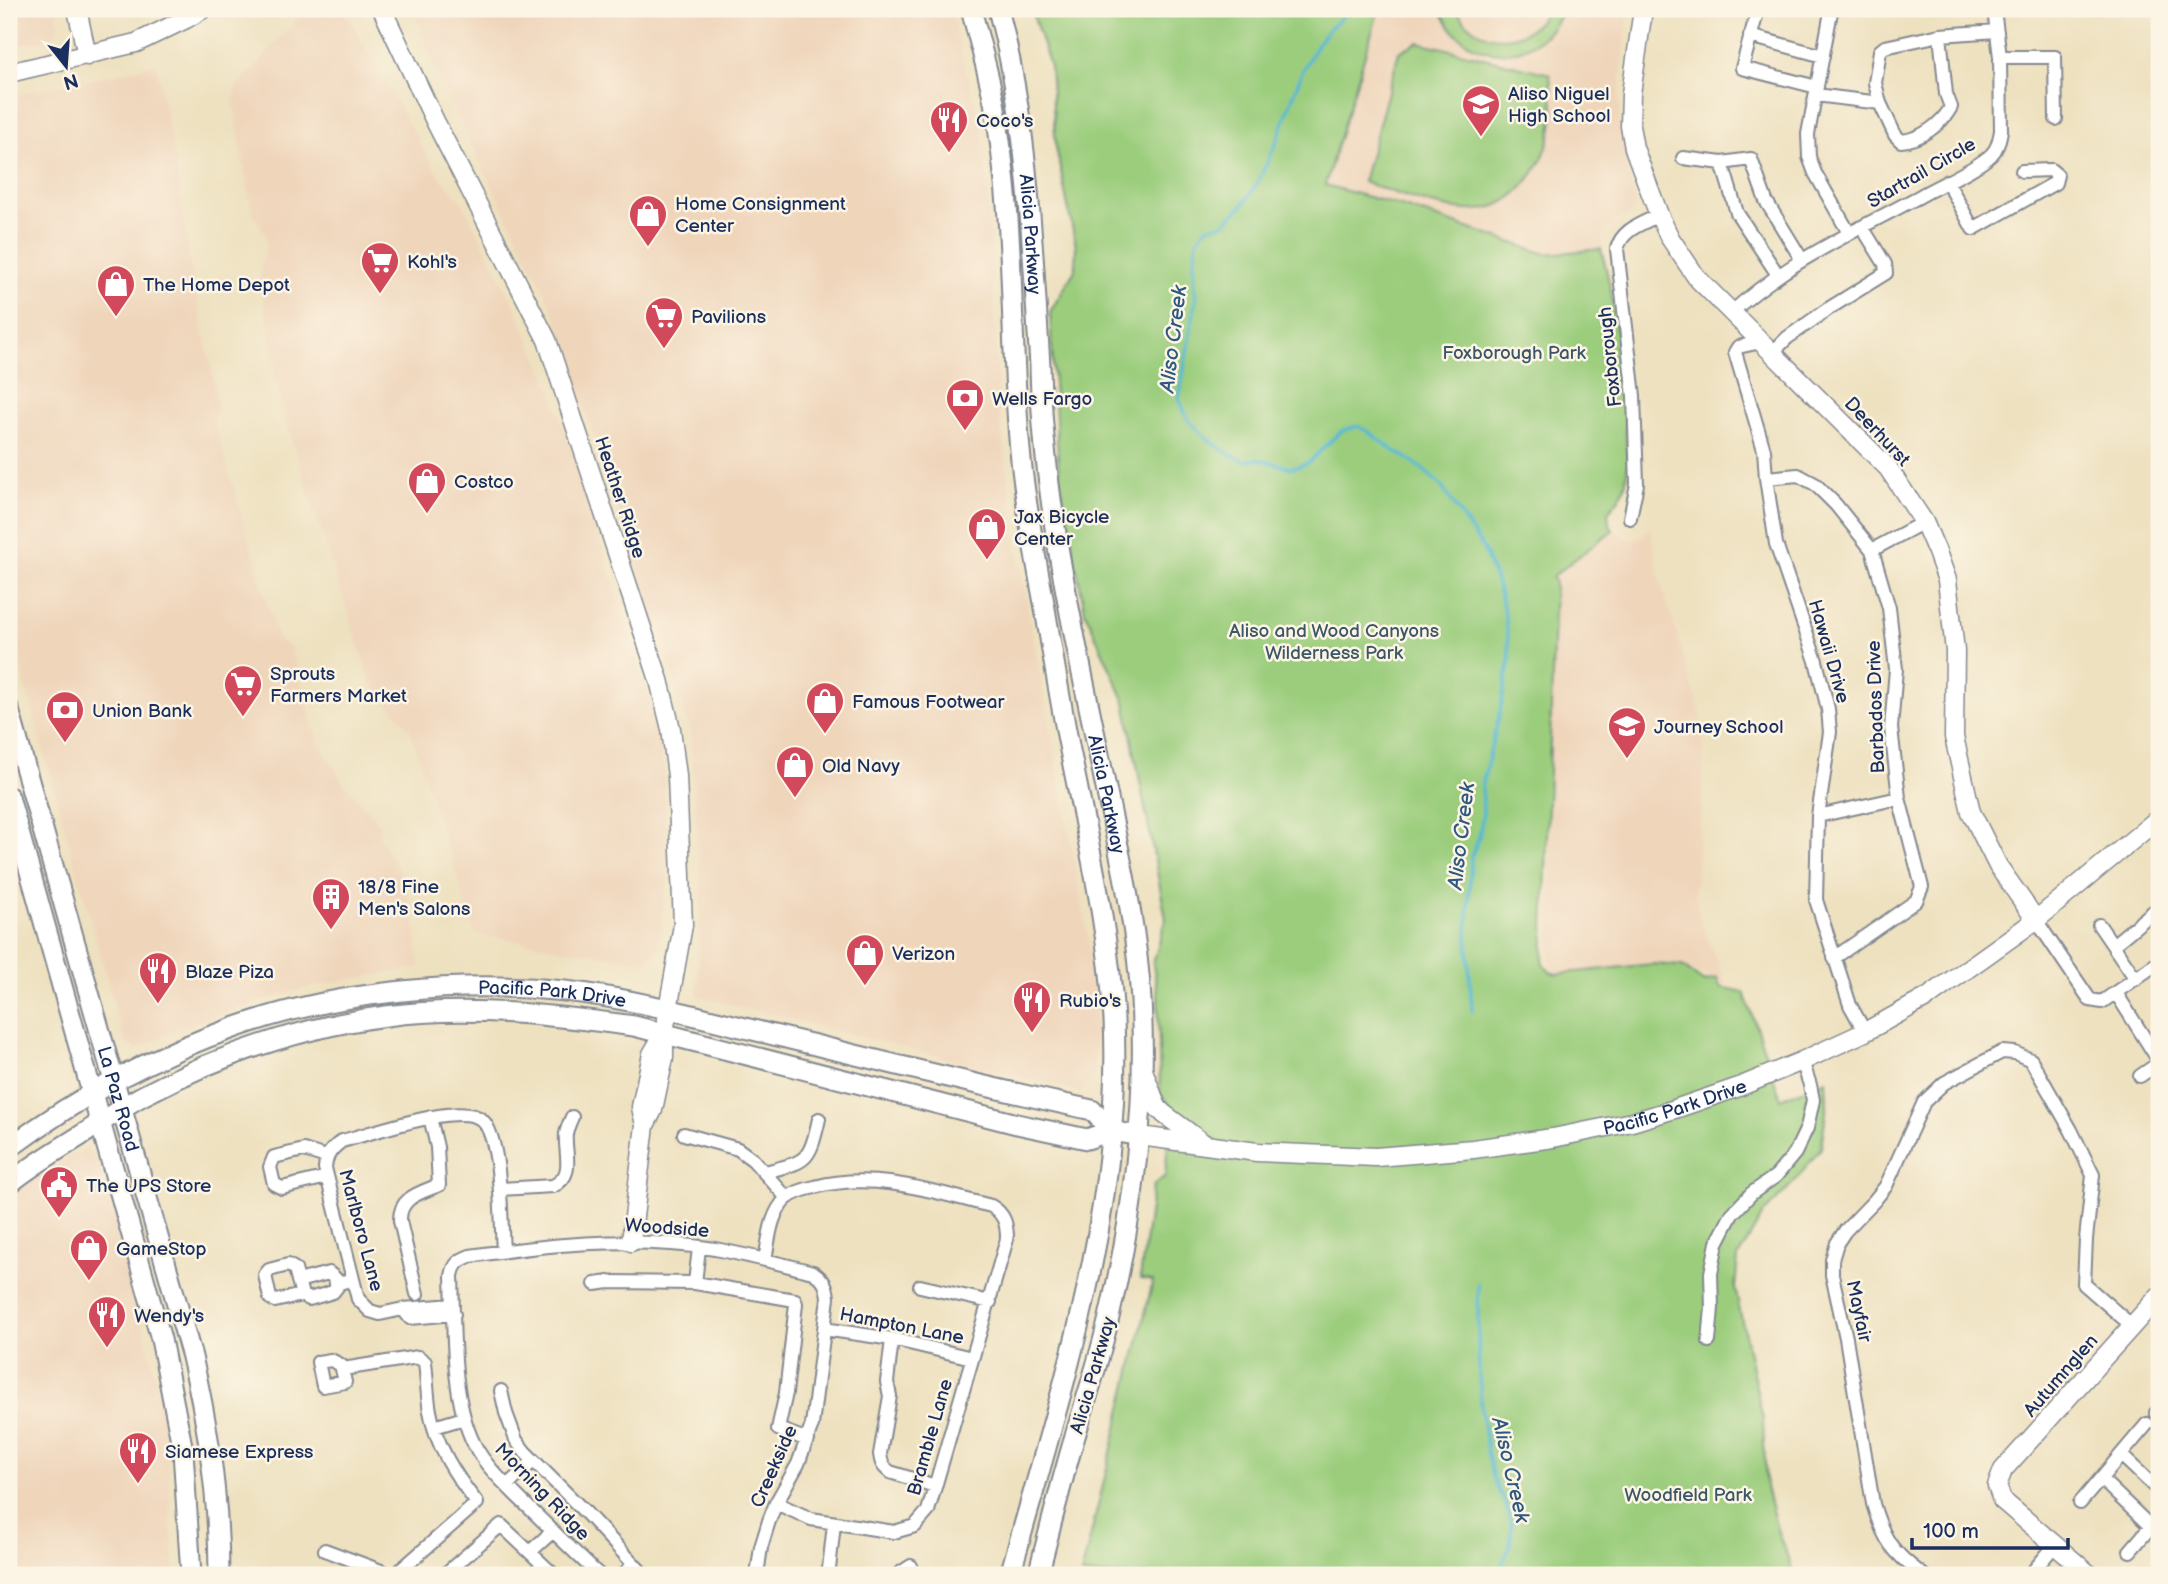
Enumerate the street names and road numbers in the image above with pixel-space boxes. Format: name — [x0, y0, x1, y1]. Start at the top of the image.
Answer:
street label: Startrail Circle — [1863, 133, 1980, 214]
street label: Alicia Parkway — [1014, 173, 1046, 296]
street label: Foxborough — [1594, 306, 1627, 408]
street label: Deerhurst — [1839, 393, 1915, 471]
street label: Heather Ridge — [589, 434, 650, 561]
street label: Hawaii Drive — [1803, 597, 1854, 706]
street label: Barbados Drive — [1863, 640, 1890, 774]
street label: Alicia Parkway — [1082, 733, 1129, 856]
street label: Pacific Park Drive — [478, 977, 628, 1013]
street label: La Paz Road — [92, 1044, 143, 1154]
street label: Pacific Park Drive — [1601, 1075, 1750, 1141]
street label: Marlboro Lane — [333, 1167, 388, 1294]
street label: Woodside — [624, 1214, 710, 1243]
street label: Mayfair — [1841, 1278, 1877, 1346]
street label: Hampton Lane — [838, 1303, 966, 1350]
street label: Alicia Parkway — [1066, 1314, 1121, 1437]
street label: Autumnglen — [2019, 1330, 2103, 1422]
street label: Bramble Lane — [903, 1376, 958, 1498]
street label: Creekside — [746, 1422, 803, 1511]
street label: Morning Ridge — [489, 1438, 594, 1546]

